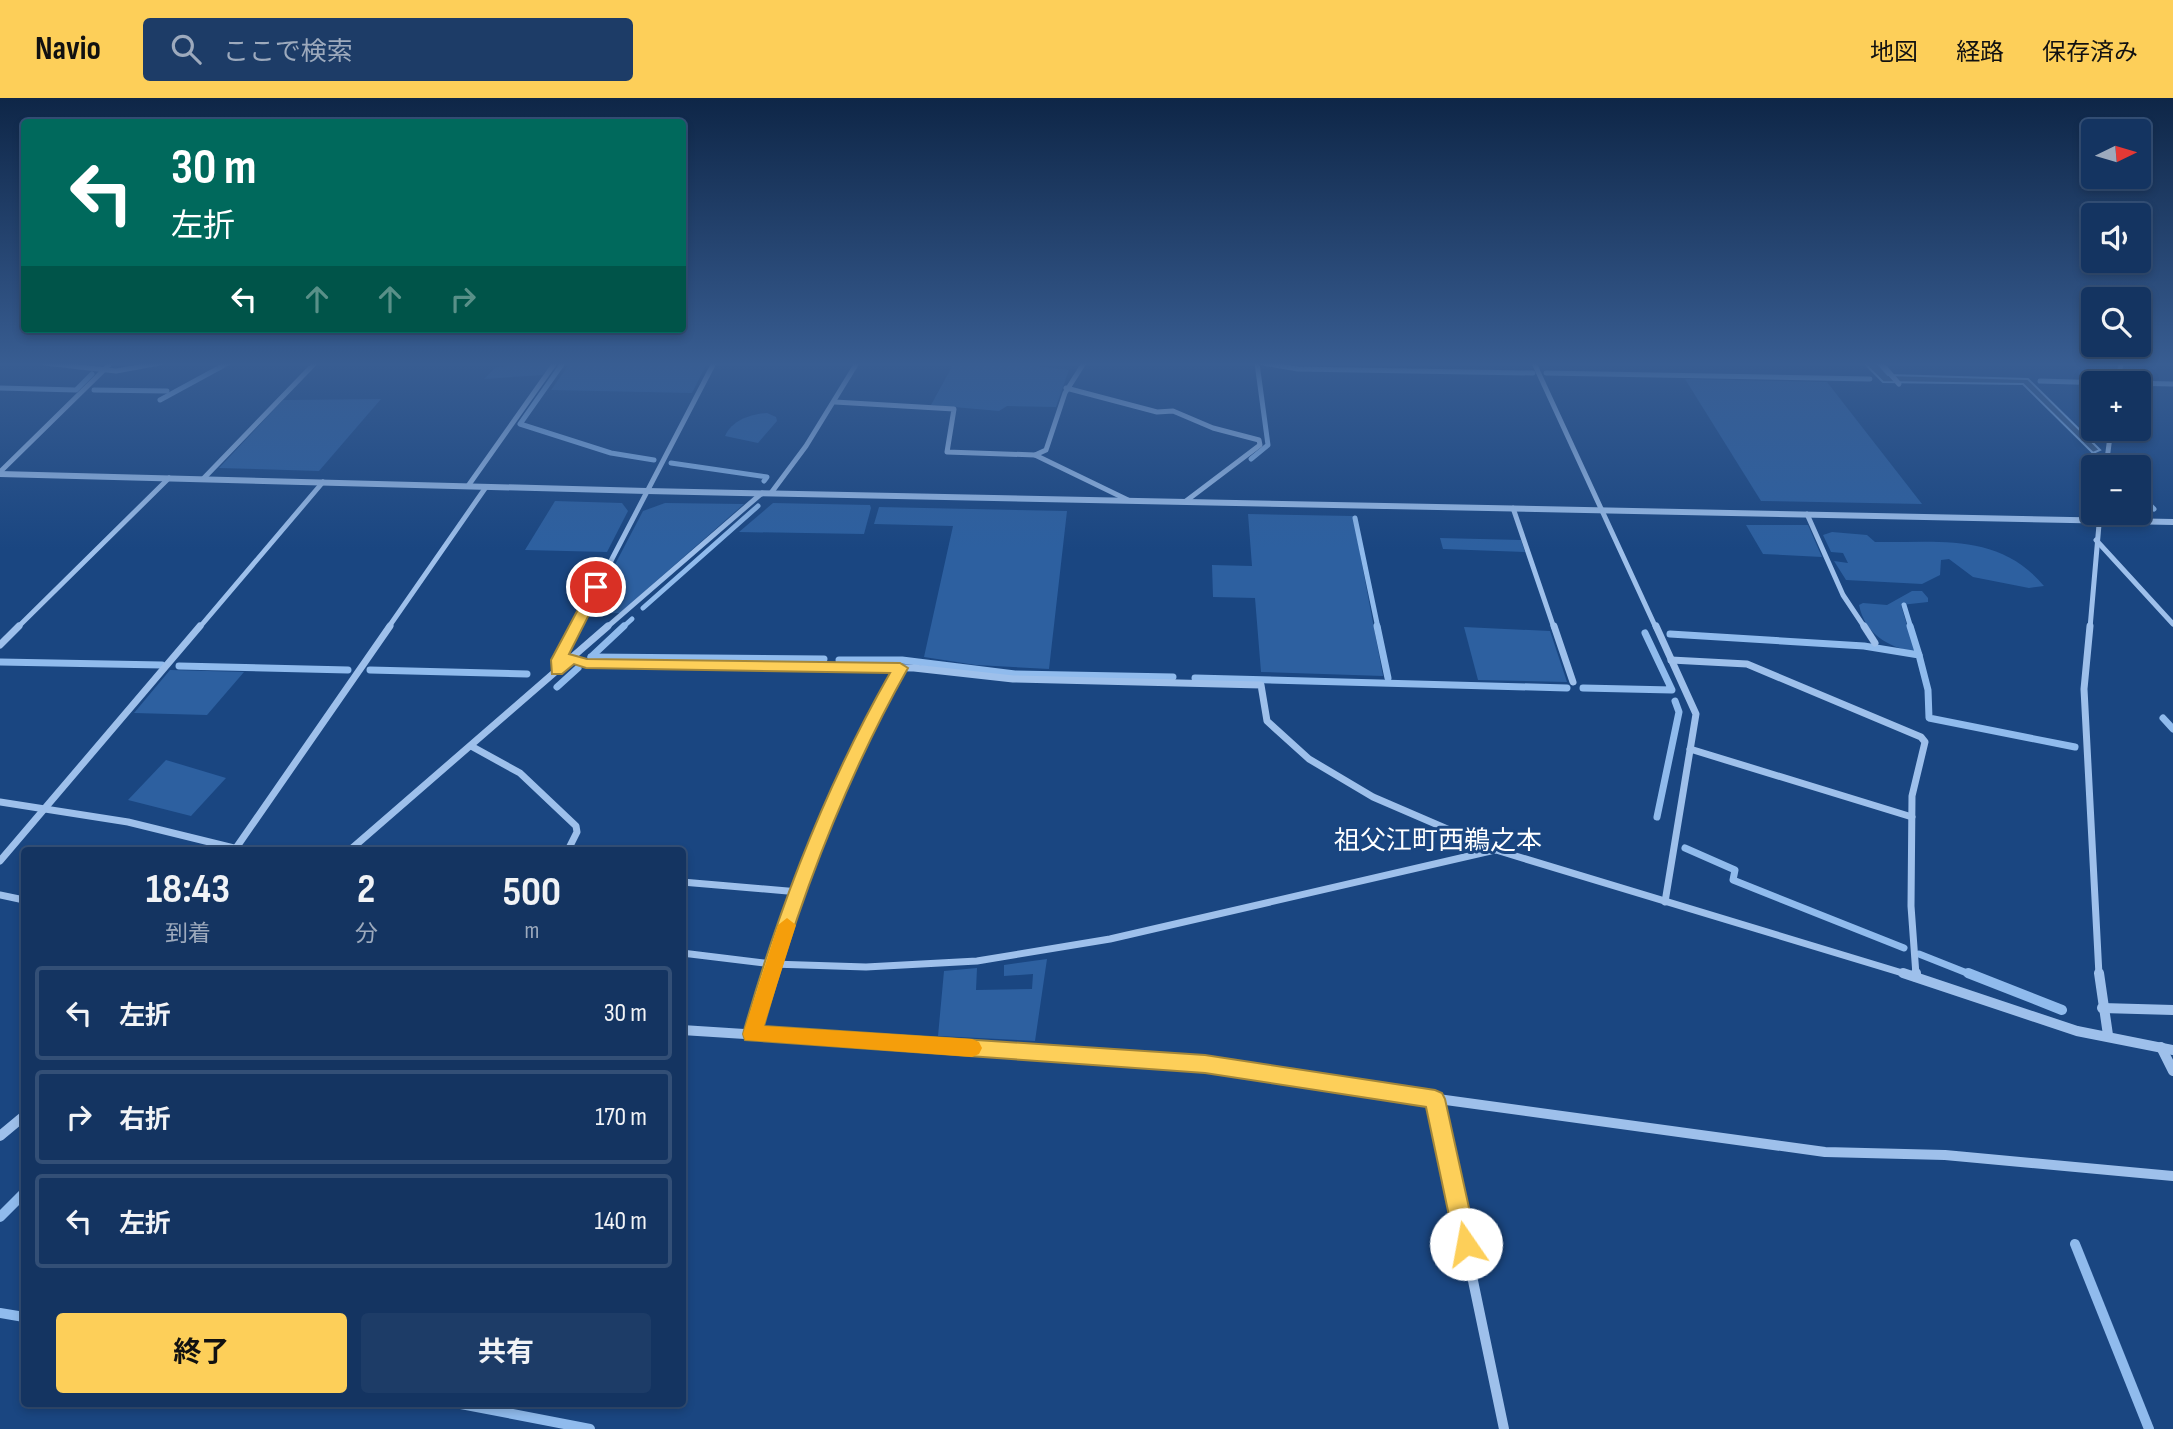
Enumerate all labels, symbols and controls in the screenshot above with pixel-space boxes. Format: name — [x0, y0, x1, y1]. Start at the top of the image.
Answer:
search box — [143, 18, 633, 81]
text: Navio — [35, 29, 101, 69]
icon: search — [167, 30, 205, 68]
text: ここで検索 — [223, 37, 353, 68]
text: 地図 — [1870, 38, 1918, 67]
text: 経路 — [1956, 38, 2004, 67]
text: 保存済み — [2042, 38, 2138, 67]
north arrow — [2081, 119, 2151, 189]
map controls — [2081, 119, 2151, 525]
text: 30 m — [171, 139, 256, 198]
icon: left — [56, 147, 147, 238]
button: sound — [2081, 203, 2151, 273]
text: 左折 — [171, 207, 235, 246]
icon: left — [225, 280, 263, 318]
icon: ahead — [298, 280, 336, 318]
icon: ahead — [371, 280, 409, 318]
icon: right — [444, 280, 482, 318]
button: search — [2081, 287, 2151, 357]
button: + — [2081, 371, 2151, 441]
button: − — [2081, 455, 2151, 525]
pin — [566, 557, 626, 617]
icon: arrive — [577, 568, 615, 606]
district label: 祖父江町西鵜之本 — [1334, 826, 1542, 857]
text: 18:43 — [146, 864, 230, 915]
text: 2 — [357, 864, 376, 915]
text: 500 — [503, 867, 561, 918]
text: m — [525, 917, 539, 945]
text: 到着 — [165, 920, 211, 948]
text: 分 — [355, 920, 378, 948]
icon: left — [60, 994, 98, 1032]
text: 30 m — [604, 998, 647, 1029]
text: 左折 — [119, 1001, 171, 1032]
icon: right — [60, 1098, 98, 1136]
text: 170 m — [595, 1102, 647, 1133]
text: 右折 — [119, 1105, 171, 1136]
icon: left — [60, 1202, 98, 1240]
text: 140 m — [595, 1206, 647, 1237]
position arrow — [1429, 1207, 1503, 1281]
text: 左折 — [119, 1209, 171, 1240]
button: 終了 — [56, 1313, 347, 1393]
button: 共有 — [361, 1313, 651, 1393]

